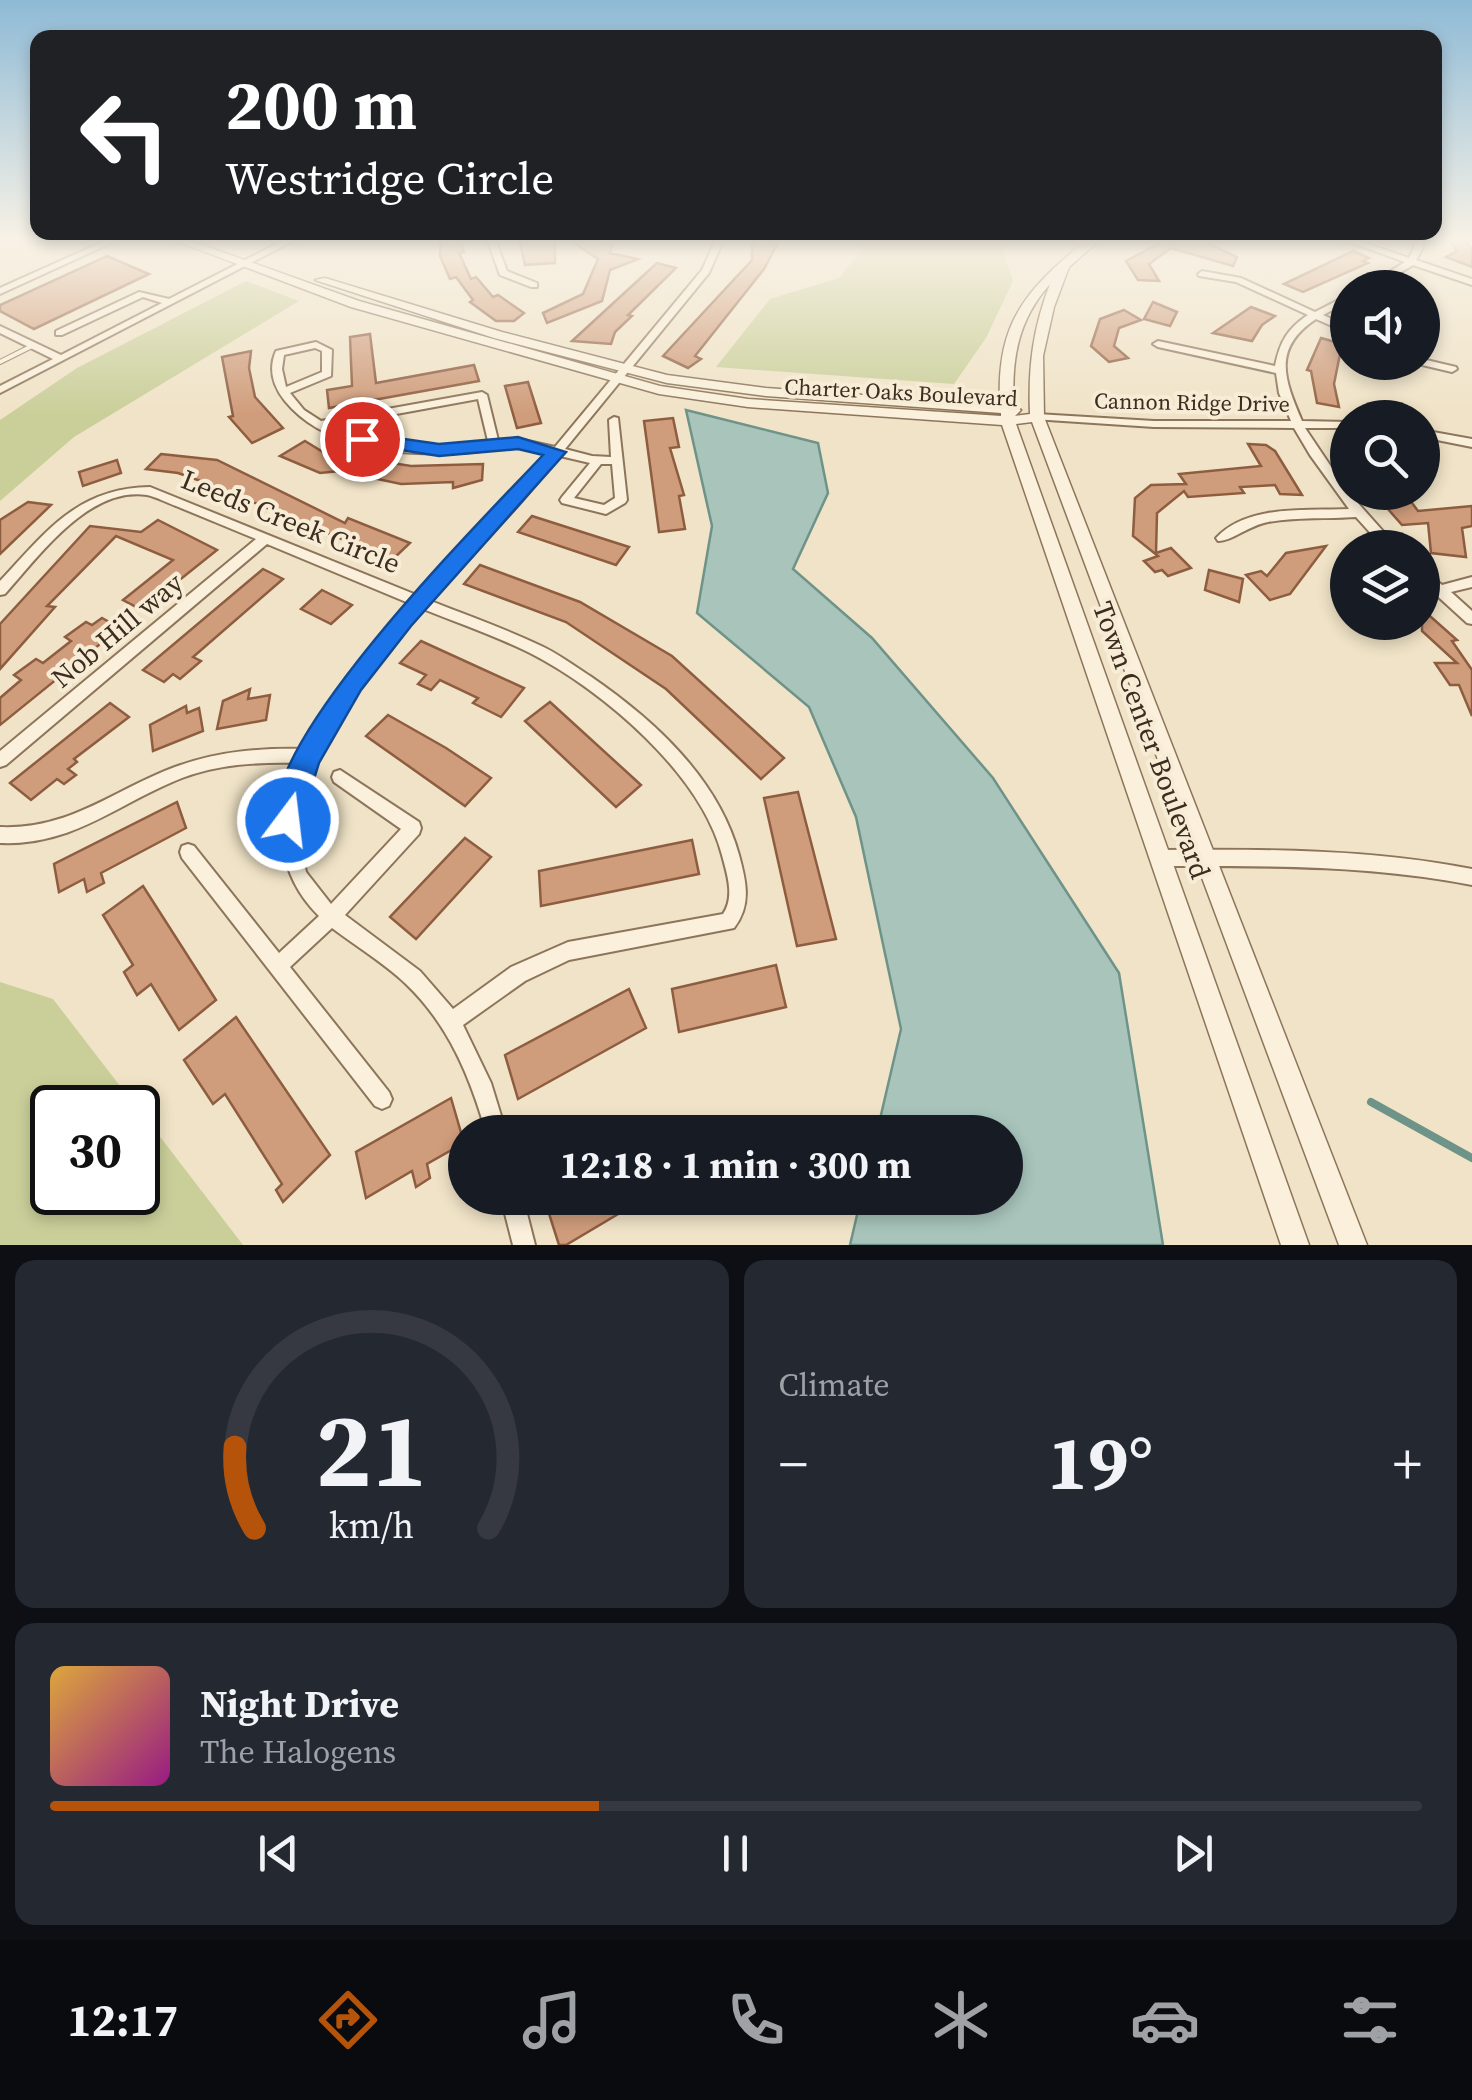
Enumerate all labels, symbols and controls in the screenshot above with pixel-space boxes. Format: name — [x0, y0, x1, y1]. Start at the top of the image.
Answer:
text: 200 m — [225, 56, 417, 152]
icon: left — [60, 70, 190, 200]
text: Westridge Circle — [225, 147, 554, 209]
map controls — [1330, 270, 1440, 640]
button: sound — [1330, 270, 1440, 380]
street label: Charter Oaks Boulevard — [784, 371, 1019, 413]
street label: Cannon Ridge Drive — [1094, 385, 1290, 419]
pin — [320, 397, 405, 482]
button: search — [1330, 400, 1440, 510]
icon: arrive — [335, 412, 390, 467]
street label: Leeds Creek Circle — [176, 460, 406, 582]
button: layers — [1330, 530, 1440, 640]
street label: Nob Hill way — [43, 563, 191, 696]
street label: Town Center Boulevard — [1084, 596, 1220, 884]
position arrow — [236, 768, 340, 872]
speed limit sign: 30 — [30, 1085, 160, 1215]
text: 12:18 · 1 min · 300 m — [559, 1139, 912, 1191]
text: Climate — [779, 1363, 890, 1407]
text: 21 — [315, 1378, 428, 1521]
text: 19° — [1047, 1411, 1153, 1514]
text: − — [779, 1426, 808, 1501]
text: + — [1393, 1426, 1422, 1501]
text: km/h — [329, 1501, 414, 1550]
text: Night Drive — [200, 1678, 399, 1730]
text: The Halogens — [200, 1730, 396, 1774]
icon: previous — [251, 1826, 306, 1881]
icon: pause — [708, 1826, 763, 1881]
icon: next — [1166, 1826, 1221, 1881]
icon: directions — [313, 1985, 383, 2055]
icon: music — [517, 1985, 587, 2055]
icon: phone — [721, 1985, 791, 2055]
icon: climate — [926, 1985, 996, 2055]
icon: car — [1130, 1985, 1200, 2055]
icon: filters — [1335, 1985, 1405, 2055]
text: 12:17 — [67, 1989, 178, 2051]

